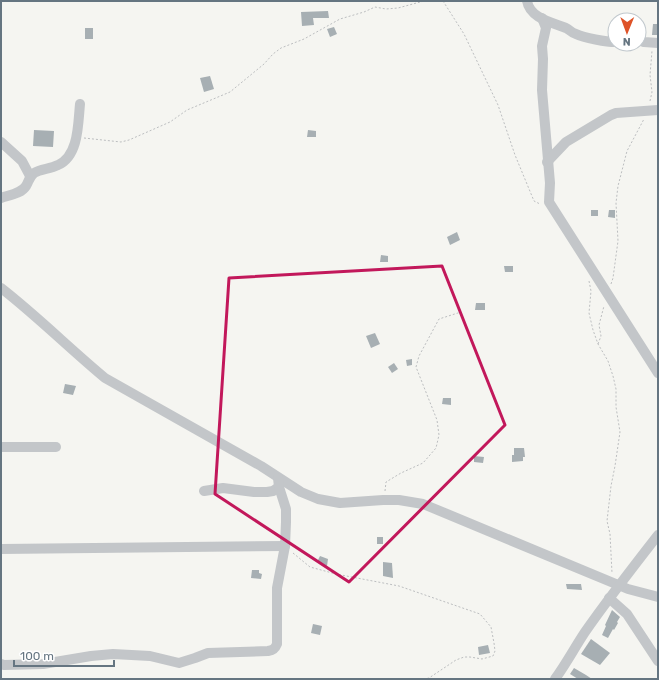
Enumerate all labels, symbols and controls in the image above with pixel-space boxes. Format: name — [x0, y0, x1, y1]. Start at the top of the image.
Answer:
north arrow — [607, 12, 647, 52]
text: N — [623, 35, 631, 48]
scale bar — [14, 642, 114, 668]
text: 100 m — [20, 649, 54, 663]

